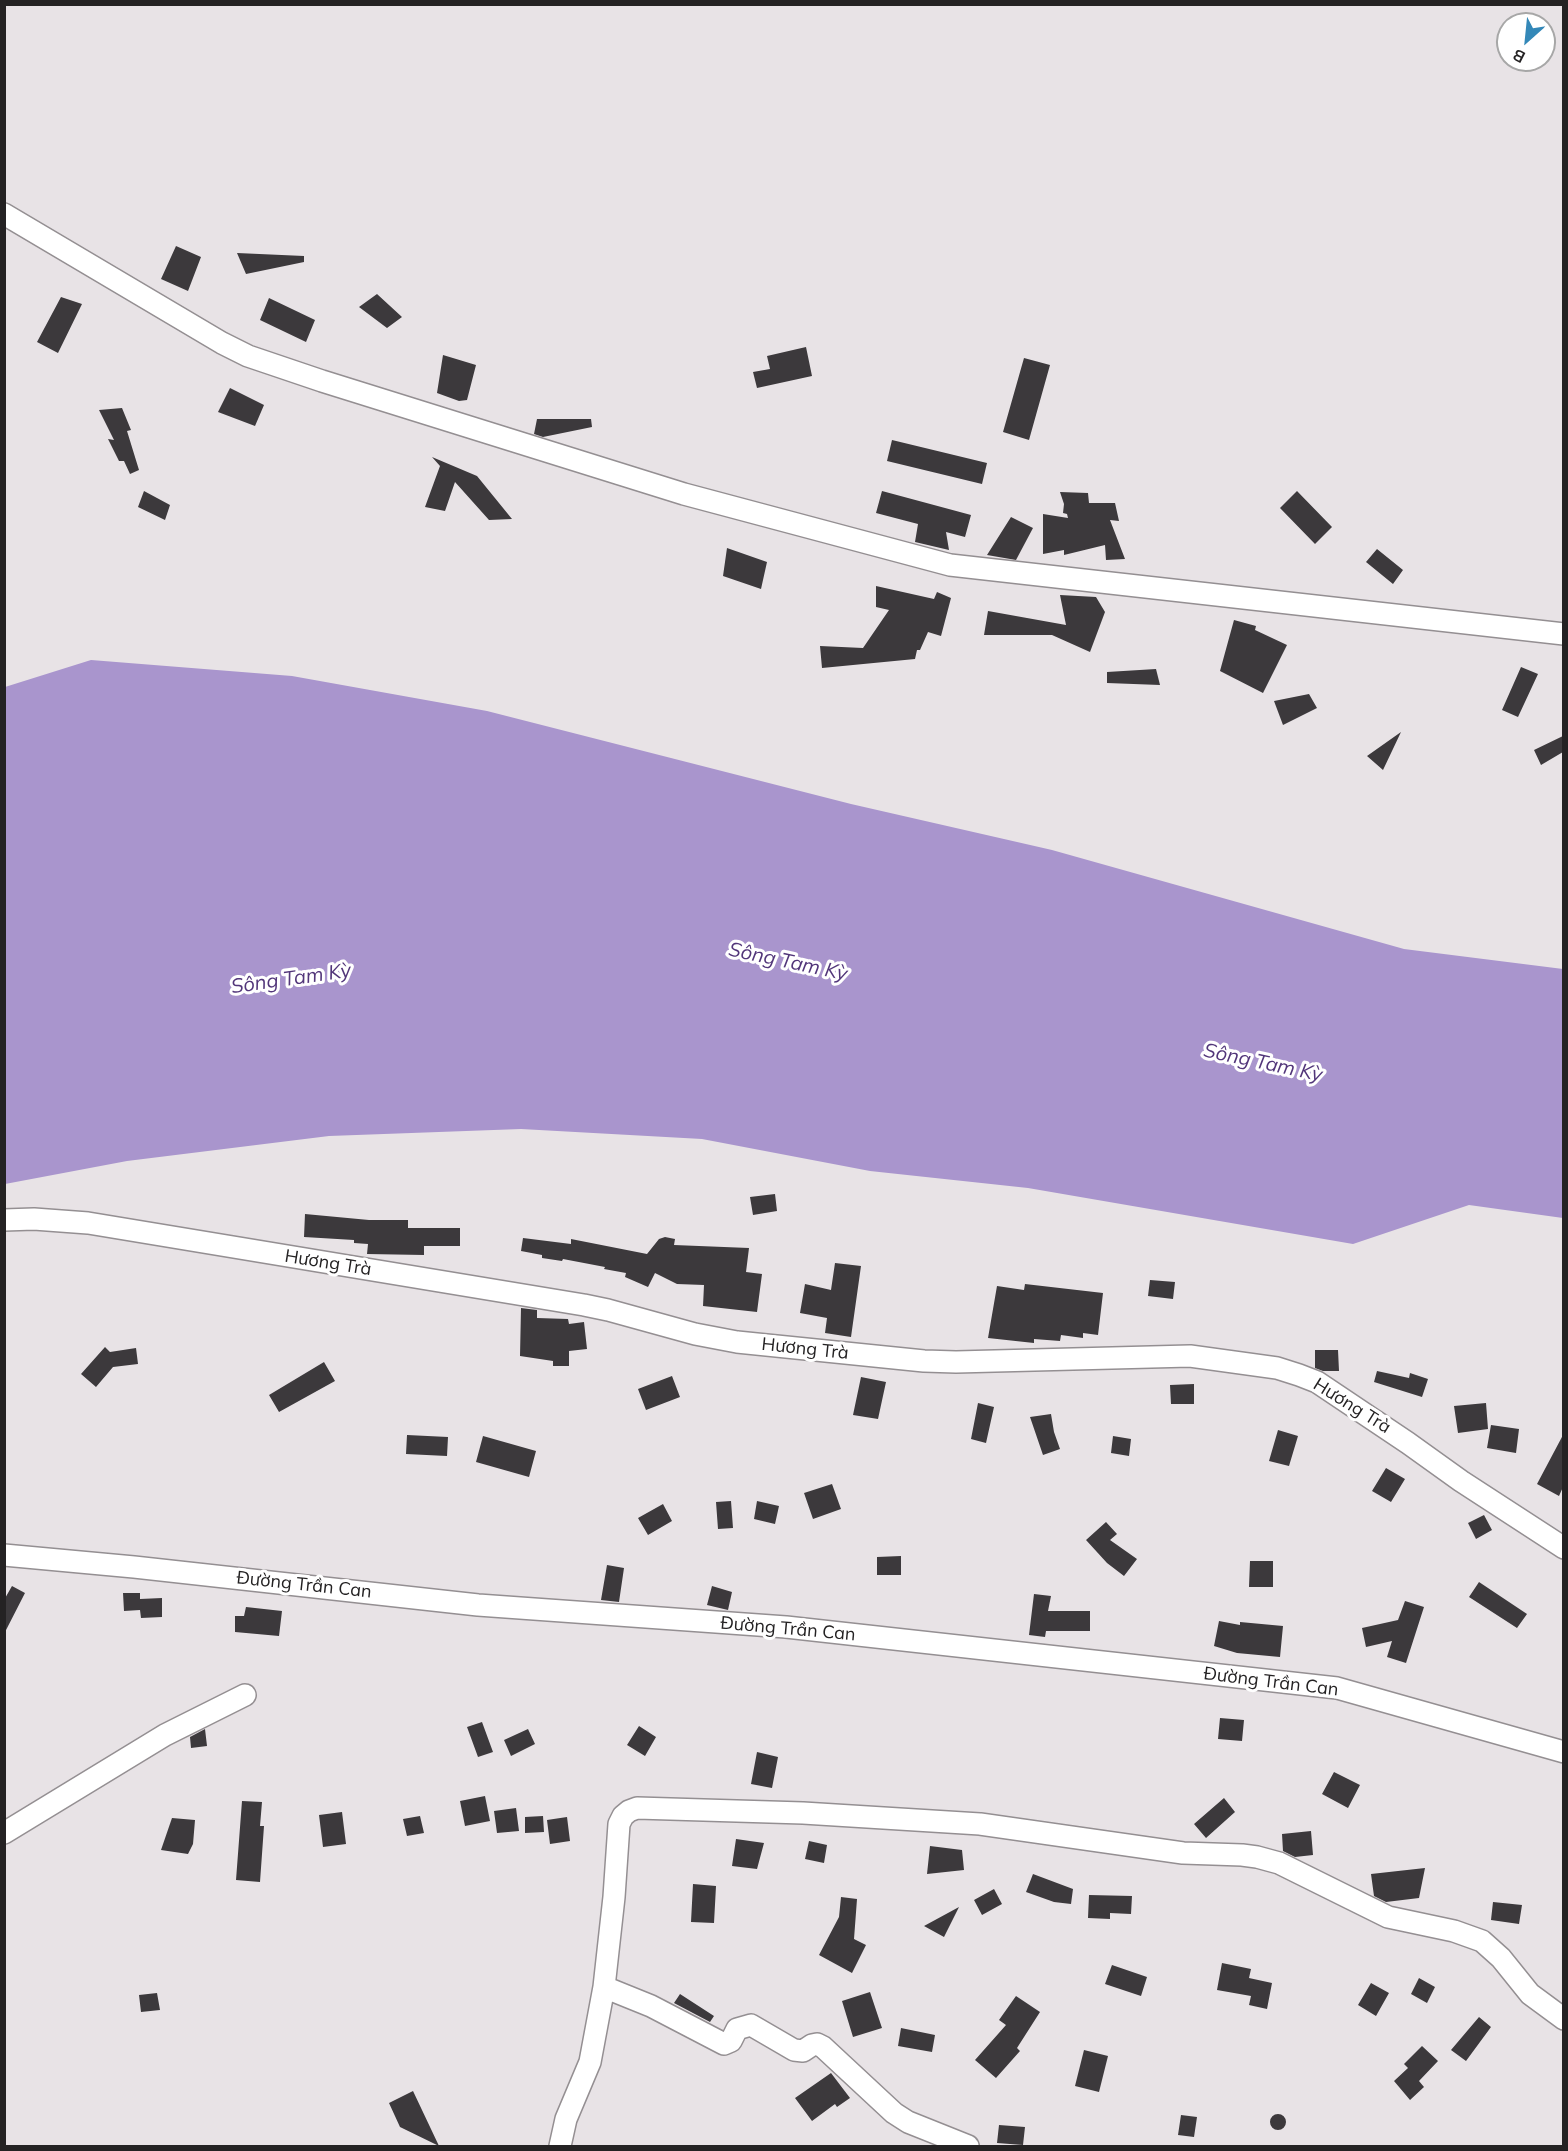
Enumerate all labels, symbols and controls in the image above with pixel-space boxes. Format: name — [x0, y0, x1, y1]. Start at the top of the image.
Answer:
north arrow — [1496, 12, 1556, 72]
text: B — [1509, 45, 1528, 68]
water label: Sông Tam Kỳ — [726, 938, 850, 986]
water label: Sông Tam Kỳ — [229, 959, 353, 999]
water label: Sông Tam Kỳ — [1201, 1039, 1325, 1087]
street label: Hương Trà — [283, 1245, 373, 1281]
street label: Hương Trà — [760, 1334, 850, 1364]
street label: Hương Trà — [1309, 1374, 1395, 1438]
street label: Đường Trần Can — [235, 1567, 373, 1603]
street label: Đường Trần Can — [719, 1612, 857, 1646]
street label: Đường Trần Can — [1202, 1663, 1340, 1701]

